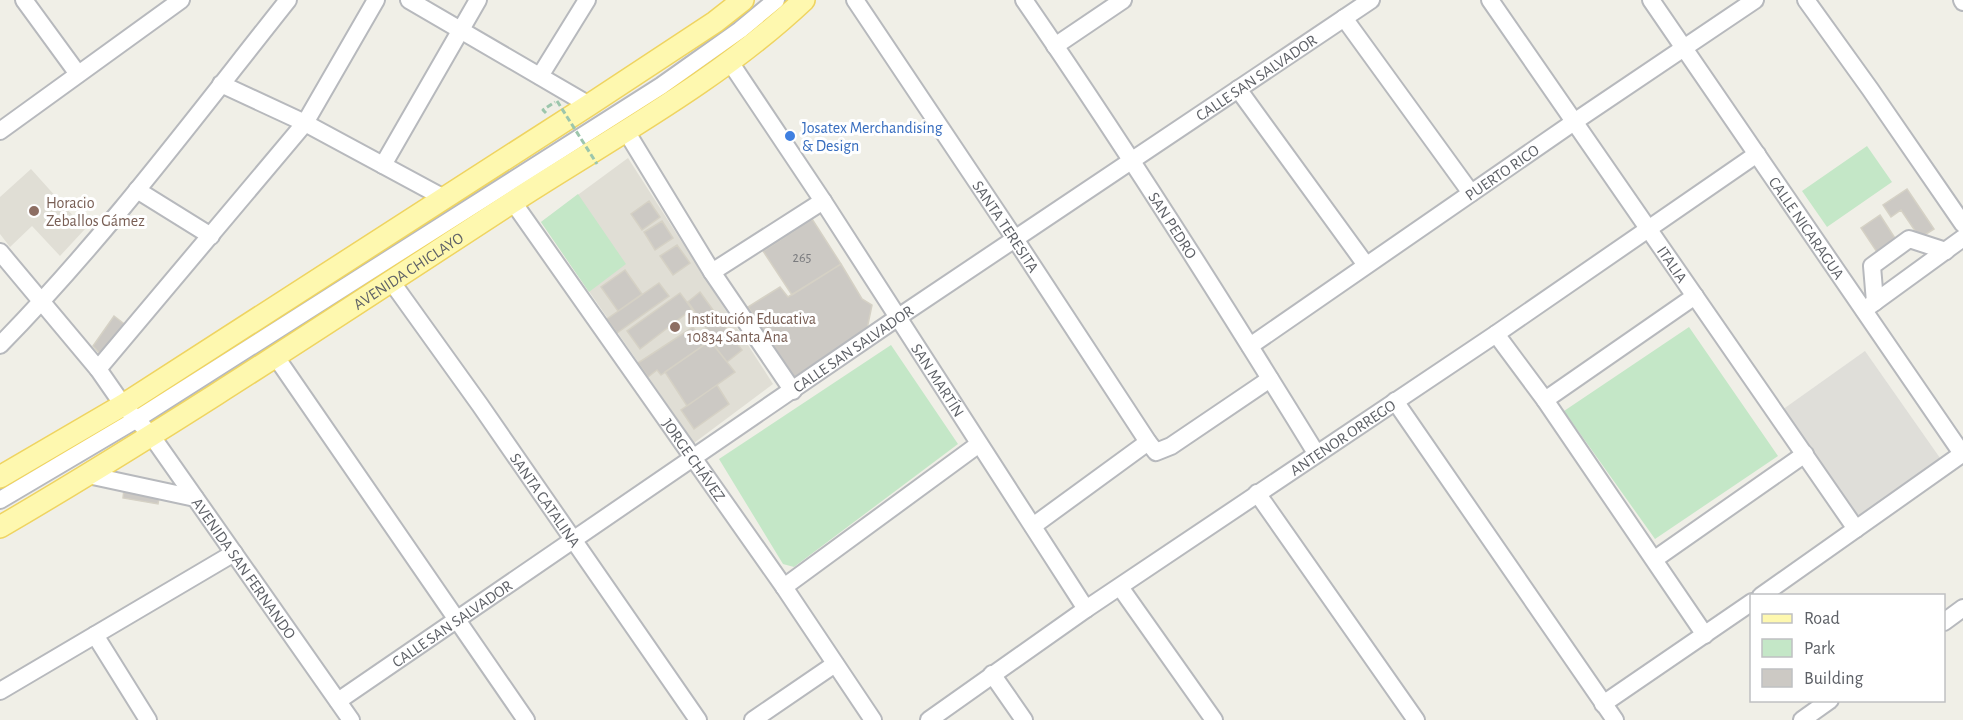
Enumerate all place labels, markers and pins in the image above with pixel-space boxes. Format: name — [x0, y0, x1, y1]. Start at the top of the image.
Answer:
place label: Josatex Merchandising & Design — [802, 120, 943, 154]
marker: Josatex Merchandising & Design — [783, 129, 797, 143]
place label: Horacio Zeballos Gámez — [46, 195, 145, 229]
marker: Horacio Zeballos Gámez — [27, 204, 41, 218]
place label: Institución Educativa 10834 Santa Ana — [687, 311, 816, 345]
marker: Institución Educativa 10834 Santa Ana — [668, 320, 682, 334]

